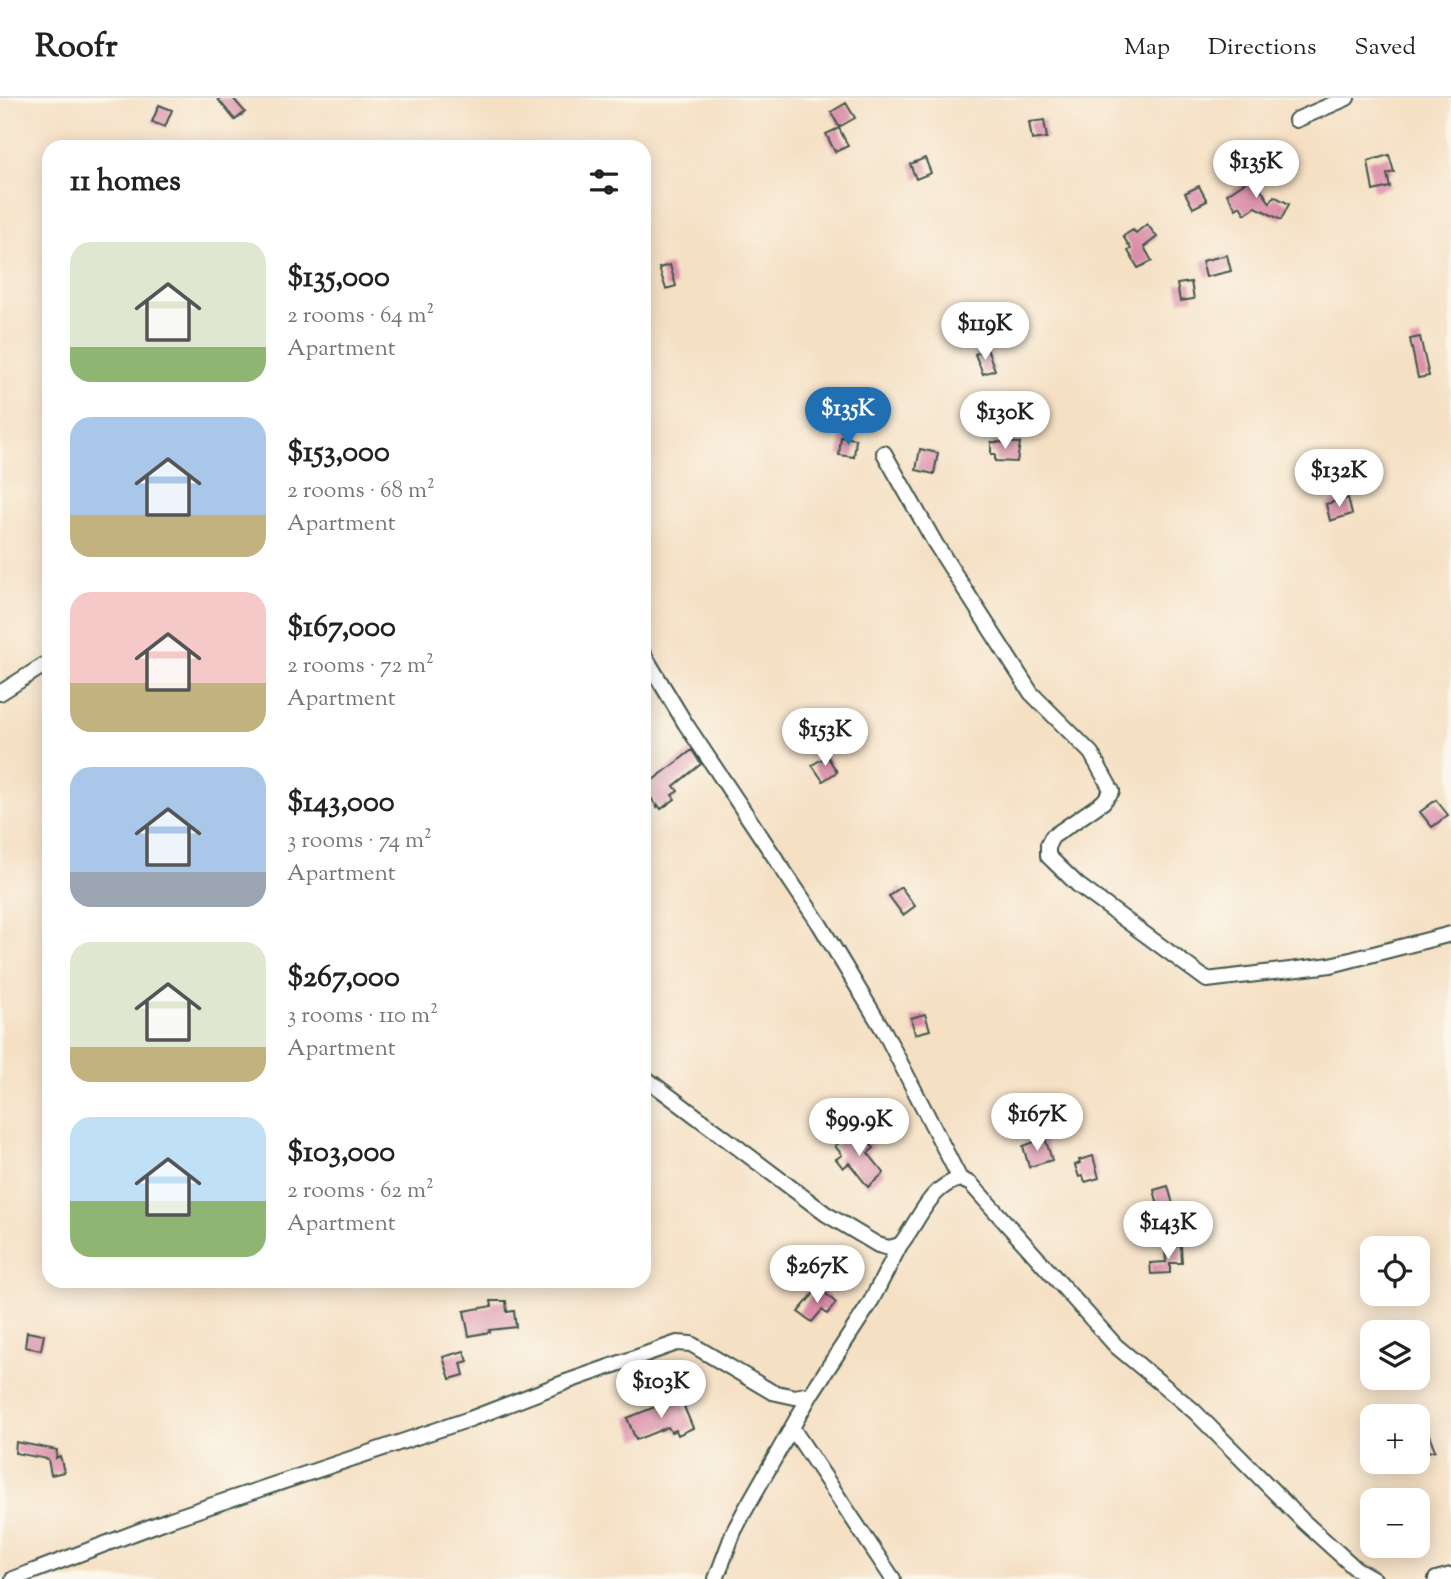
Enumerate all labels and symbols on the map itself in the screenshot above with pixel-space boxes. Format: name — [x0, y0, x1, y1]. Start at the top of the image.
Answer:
pin: $135K — [1207, 140, 1305, 200]
pin: $119K — [936, 302, 1034, 362]
pin: $135K — [799, 388, 897, 447]
pin: $130K — [956, 392, 1054, 451]
pin: $132K — [1290, 450, 1388, 509]
pin: $153K — [776, 708, 874, 768]
pin: $167K — [988, 1094, 1086, 1153]
pin: $99.9K — [802, 1098, 916, 1158]
pin: $143K — [1119, 1202, 1217, 1261]
pin: $267K — [768, 1246, 866, 1305]
pin: $103K — [612, 1360, 710, 1420]

